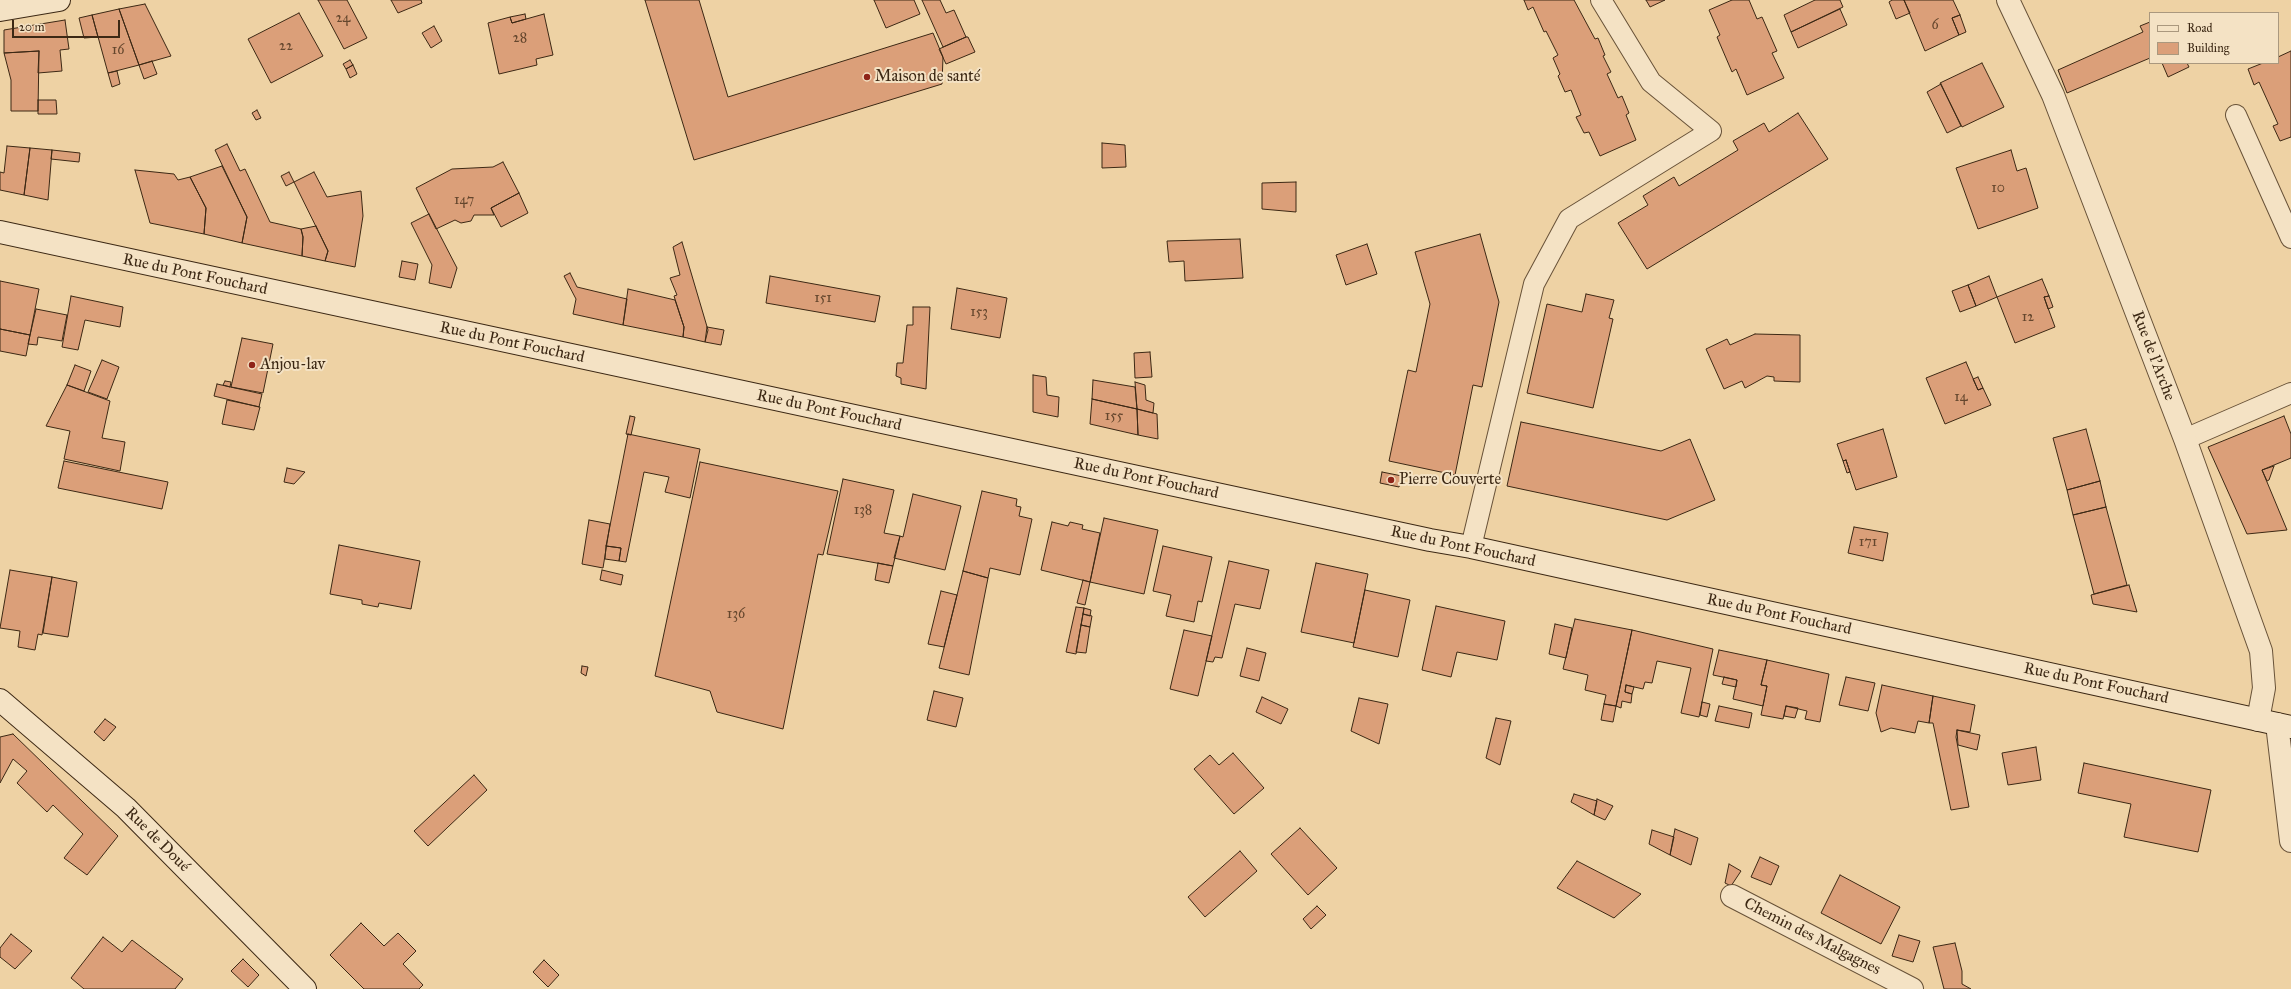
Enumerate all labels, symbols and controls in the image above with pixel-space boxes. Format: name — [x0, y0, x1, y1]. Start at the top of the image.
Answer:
house number: 24 — [336, 11, 350, 27]
scale bar — [14, 12, 122, 38]
legend — [2149, 12, 2279, 64]
house number: 6 — [1931, 18, 1939, 34]
text: 20 m — [19, 20, 45, 34]
text: Road — [2187, 21, 2213, 35]
house number: 28 — [513, 31, 527, 47]
house number: 22 — [279, 39, 293, 55]
text: Building — [2187, 41, 2229, 55]
house number: 16 — [112, 43, 124, 59]
place label: Maison de santé — [875, 67, 980, 87]
marker: Maison de santé — [862, 72, 872, 82]
house number: 10 — [1991, 181, 2005, 197]
house number: 147 — [454, 193, 474, 209]
street label: Rue du Pont Fouchard — [121, 250, 269, 300]
house number: 151 — [814, 291, 832, 307]
house number: 153 — [970, 305, 988, 321]
street label: Rue de l'Arche — [2127, 308, 2179, 404]
house number: 12 — [2022, 310, 2034, 326]
street label: Rue du Pont Fouchard — [438, 318, 586, 368]
place label: Anjou-lav — [260, 355, 325, 375]
marker: Anjou-lav — [247, 360, 257, 370]
street label: Rue du Pont Fouchard — [755, 386, 903, 436]
house number: 14 — [1954, 390, 1968, 406]
house number: 155 — [1105, 409, 1123, 425]
street label: Rue du Pont Fouchard — [1072, 454, 1220, 504]
place label: Pierre Couverte — [1399, 470, 1501, 490]
marker: Pierre Couverte — [1386, 475, 1396, 485]
house number: 138 — [854, 503, 872, 519]
street label: Rue du Pont Fouchard — [1389, 522, 1537, 572]
house number: 171 — [1859, 535, 1877, 551]
street label: Rue du Pont Fouchard — [1705, 590, 1853, 640]
house number: 136 — [727, 607, 745, 623]
street label: Rue du Pont Fouchard — [2022, 659, 2170, 709]
street label: Rue de Doué — [121, 804, 193, 876]
street label: Chemin des Malgagnes — [1740, 894, 1884, 980]

